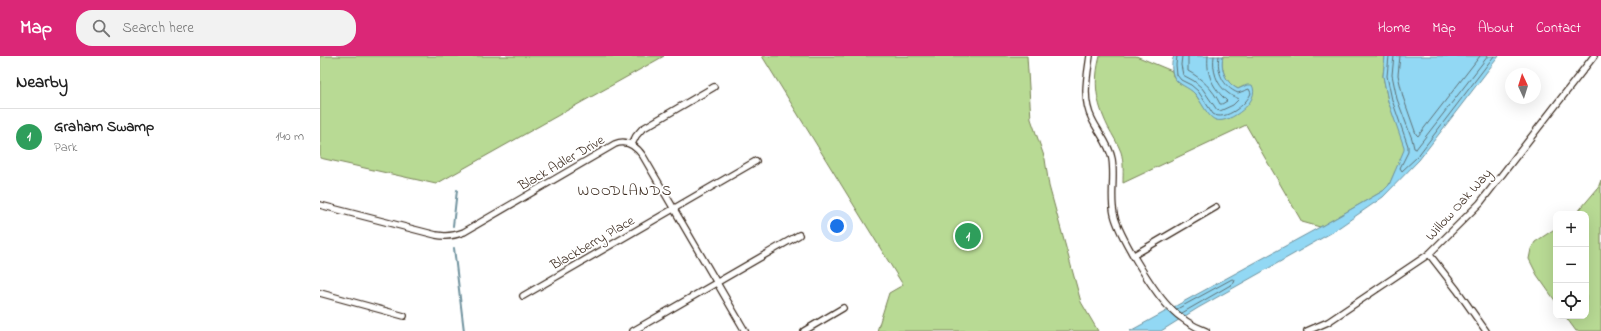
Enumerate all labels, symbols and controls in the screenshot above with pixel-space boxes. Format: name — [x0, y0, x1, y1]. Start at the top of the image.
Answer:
search box — [76, 10, 356, 46]
text: Map — [20, 15, 52, 42]
icon: search — [90, 17, 112, 39]
text: Search here — [122, 17, 194, 39]
text: Home — [1378, 18, 1410, 39]
text: Map — [1432, 18, 1456, 39]
text: About — [1478, 18, 1514, 39]
text: Contact — [1536, 18, 1581, 39]
north arrow — [1505, 68, 1541, 104]
text: Nearby — [16, 70, 68, 95]
text: Graham Swamp — [54, 116, 154, 138]
text: 1 — [27, 127, 31, 146]
text: 140 m — [276, 127, 304, 146]
street label: Black Adler Drive — [514, 130, 609, 197]
text: Park — [54, 138, 78, 157]
street label: Willow Oak Way — [1421, 164, 1498, 247]
district label: WOODLANDS — [578, 180, 672, 202]
street label: Blackberry Place — [546, 210, 640, 277]
map controls — [1553, 211, 1589, 319]
button: + — [1553, 211, 1589, 247]
your location — [827, 216, 847, 236]
pin: 1 — [955, 221, 981, 251]
button: − — [1553, 247, 1589, 283]
button: locate — [1553, 283, 1589, 319]

